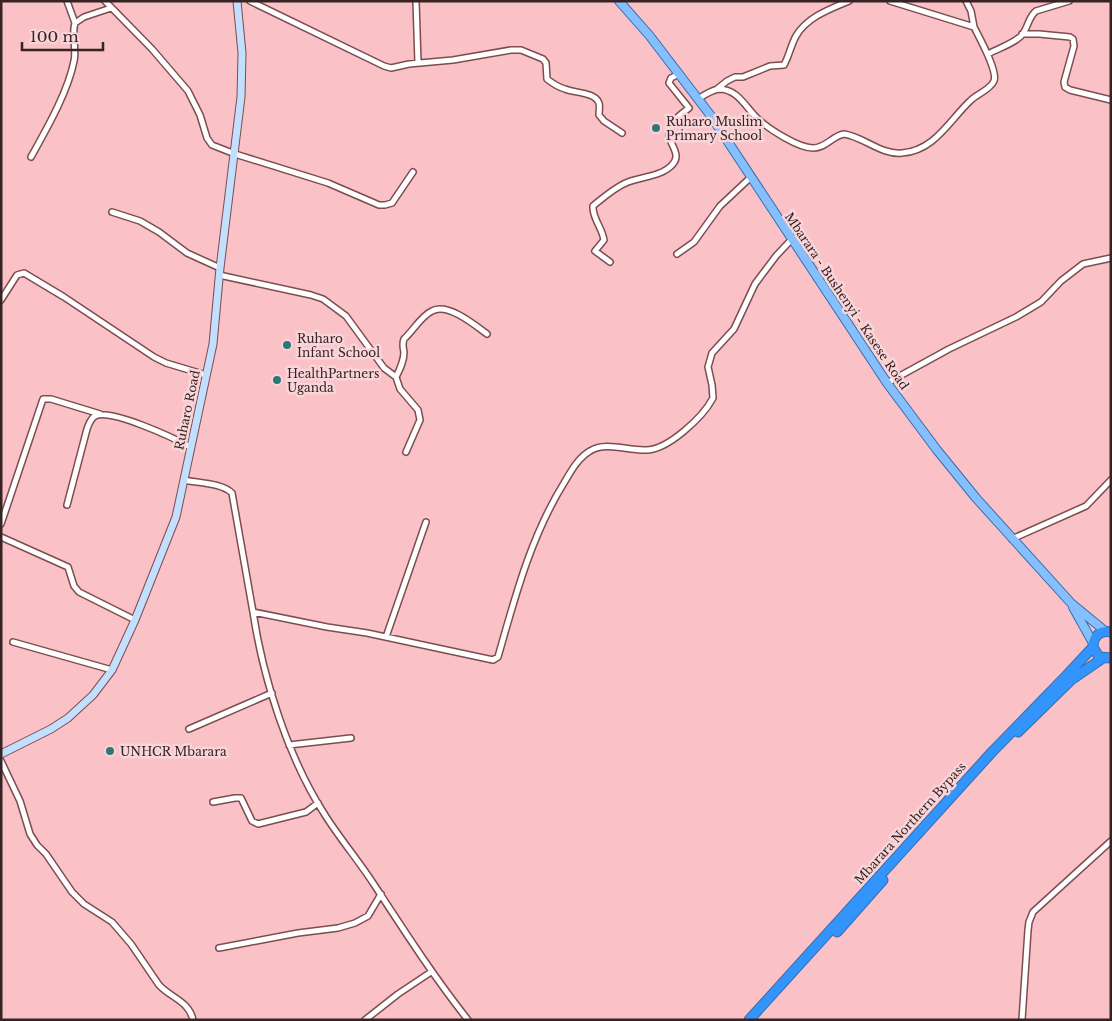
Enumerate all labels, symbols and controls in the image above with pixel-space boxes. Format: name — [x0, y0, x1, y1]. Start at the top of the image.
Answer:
scale bar — [22, 20, 104, 52]
text: 100 m — [30, 27, 79, 46]
place label: Ruharo Muslim Primary School — [666, 114, 763, 143]
marker: Ruharo Muslim Primary School — [650, 122, 662, 134]
street label: Mbarara - Bushenyi - Kasese Road — [782, 209, 912, 393]
place label: Ruharo Infant School — [297, 331, 380, 360]
marker: Ruharo Infant School — [281, 339, 293, 351]
place label: HealthPartners Uganda — [287, 366, 379, 395]
street label: Ruharo Road — [171, 369, 203, 451]
marker: HealthPartners Uganda — [271, 374, 283, 386]
place label: UNHCR Mbarara — [120, 744, 227, 759]
marker: UNHCR Mbarara — [104, 745, 116, 757]
street label: Mbarara Northern Bypass — [851, 759, 969, 887]

